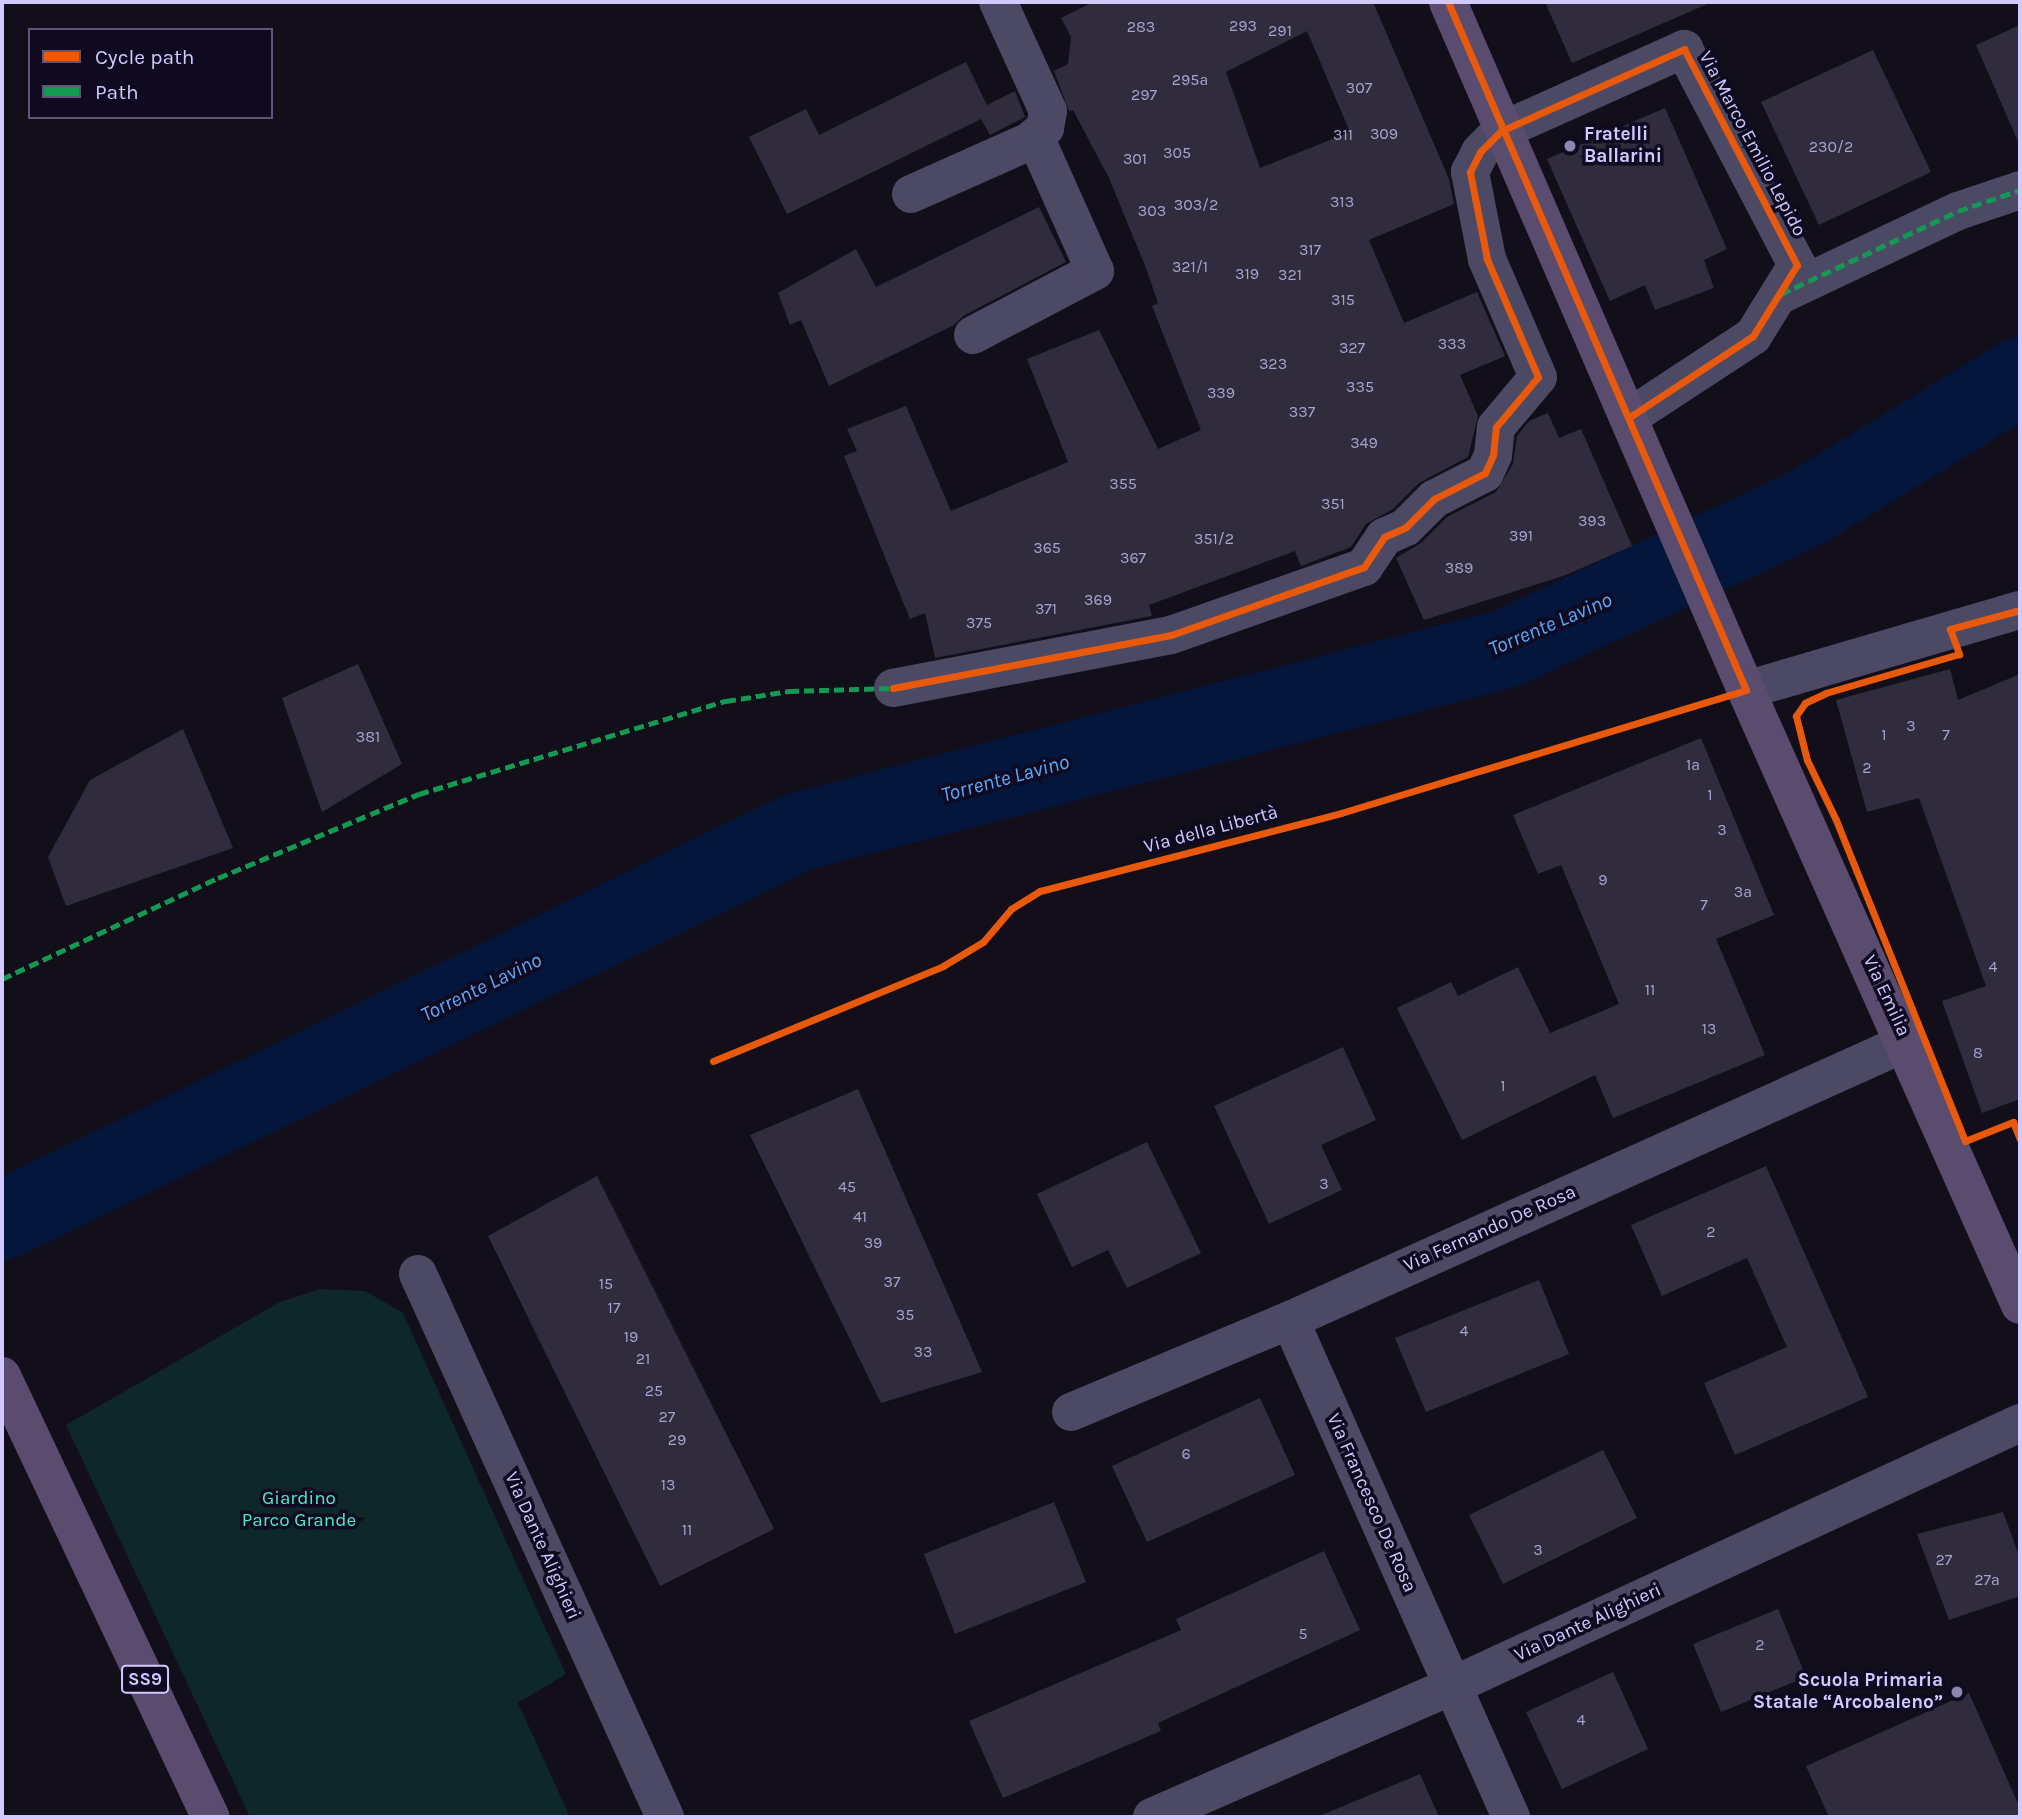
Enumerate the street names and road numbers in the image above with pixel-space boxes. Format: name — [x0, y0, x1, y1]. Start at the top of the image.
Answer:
street label: Via Marco Emilio Lepido — [1693, 47, 1811, 241]
street label: Via della Libertà — [1141, 801, 1281, 859]
street label: Via Emilia — [1857, 952, 1915, 1040]
street label: Via Fernando De Rosa — [1400, 1181, 1580, 1277]
street label: Via Francesco De Rosa — [1321, 1410, 1421, 1596]
street label: Via Dante Alighieri — [499, 1469, 585, 1623]
street label: Via Dante Alighieri — [1511, 1579, 1665, 1667]
road number: SS9 — [120, 1664, 170, 1694]

